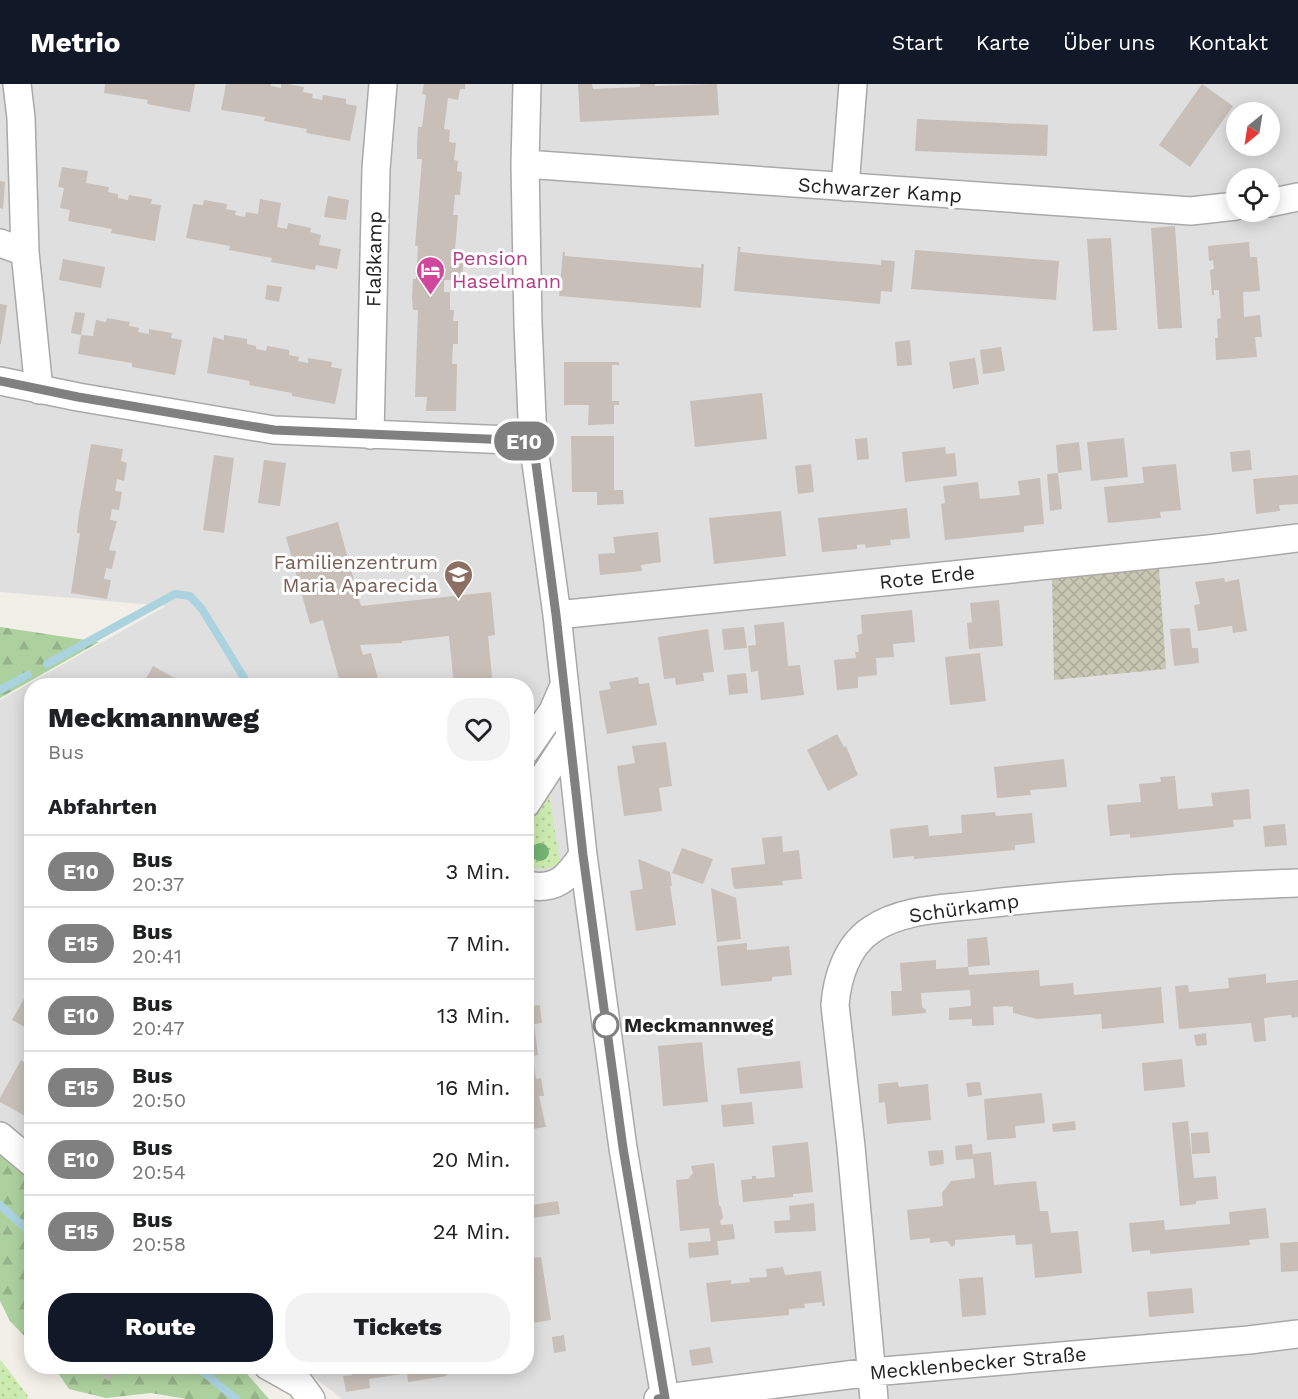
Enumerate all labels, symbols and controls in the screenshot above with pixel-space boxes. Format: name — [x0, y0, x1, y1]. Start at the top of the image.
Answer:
text: Metrio — [30, 26, 121, 59]
text: Start — [892, 30, 943, 55]
text: Karte — [976, 30, 1030, 55]
text: Über uns — [1063, 30, 1155, 55]
text: Kontakt — [1188, 30, 1268, 55]
north arrow — [1226, 102, 1280, 156]
map controls — [1226, 102, 1280, 222]
button: locate — [1226, 168, 1280, 222]
street label: Schwarzer Kamp — [797, 172, 963, 208]
street label: Flaßkamp — [361, 211, 387, 307]
place label: Pension Haselmann — [452, 246, 561, 293]
hotel icon: Pension Haselmann — [415, 254, 447, 296]
line badge: E10 — [490, 422, 558, 460]
text: E10 — [506, 429, 542, 454]
place label: Familienzentrum Maria Aparecida — [274, 550, 438, 597]
school or university icon: Familienzentrum Maria Aparecida — [443, 558, 475, 600]
street label: Rote Erde — [878, 560, 976, 594]
button: heart — [447, 698, 510, 761]
text: Meckmannweg — [48, 701, 259, 734]
text: Bus — [48, 740, 84, 764]
text: Abfahrten — [48, 794, 157, 819]
text: Bus — [132, 847, 172, 872]
text: E10 — [63, 859, 99, 884]
text: 3 Min. — [446, 859, 510, 884]
text: 20:37 — [132, 872, 184, 896]
street label: Schürkamp — [907, 888, 1021, 928]
text: Bus — [132, 919, 172, 944]
text: E15 — [64, 931, 98, 956]
text: 7 Min. — [447, 931, 510, 956]
text: 20:41 — [132, 944, 182, 968]
text: Bus — [132, 991, 172, 1016]
text: E10 — [63, 1003, 99, 1028]
text: 13 Min. — [437, 1003, 510, 1028]
marker: Meckmannweg — [593, 1012, 619, 1038]
place label: Meckmannweg — [624, 1013, 774, 1037]
text: 20:47 — [132, 1016, 184, 1040]
text: Bus — [132, 1063, 172, 1088]
text: E15 — [64, 1075, 98, 1100]
text: 16 Min. — [436, 1075, 510, 1100]
text: 20:50 — [132, 1088, 186, 1112]
text: Bus — [132, 1135, 172, 1160]
text: E10 — [63, 1147, 99, 1172]
text: 20 Min. — [432, 1147, 510, 1172]
text: 20:54 — [132, 1160, 186, 1184]
text: Bus — [132, 1207, 172, 1232]
text: E15 — [64, 1219, 98, 1244]
text: 24 Min. — [433, 1219, 510, 1244]
text: 20:58 — [132, 1232, 186, 1256]
button: Route — [48, 1293, 273, 1362]
button: Tickets — [285, 1293, 510, 1362]
street label: Mecklenbecker Straße — [869, 1342, 1087, 1384]

